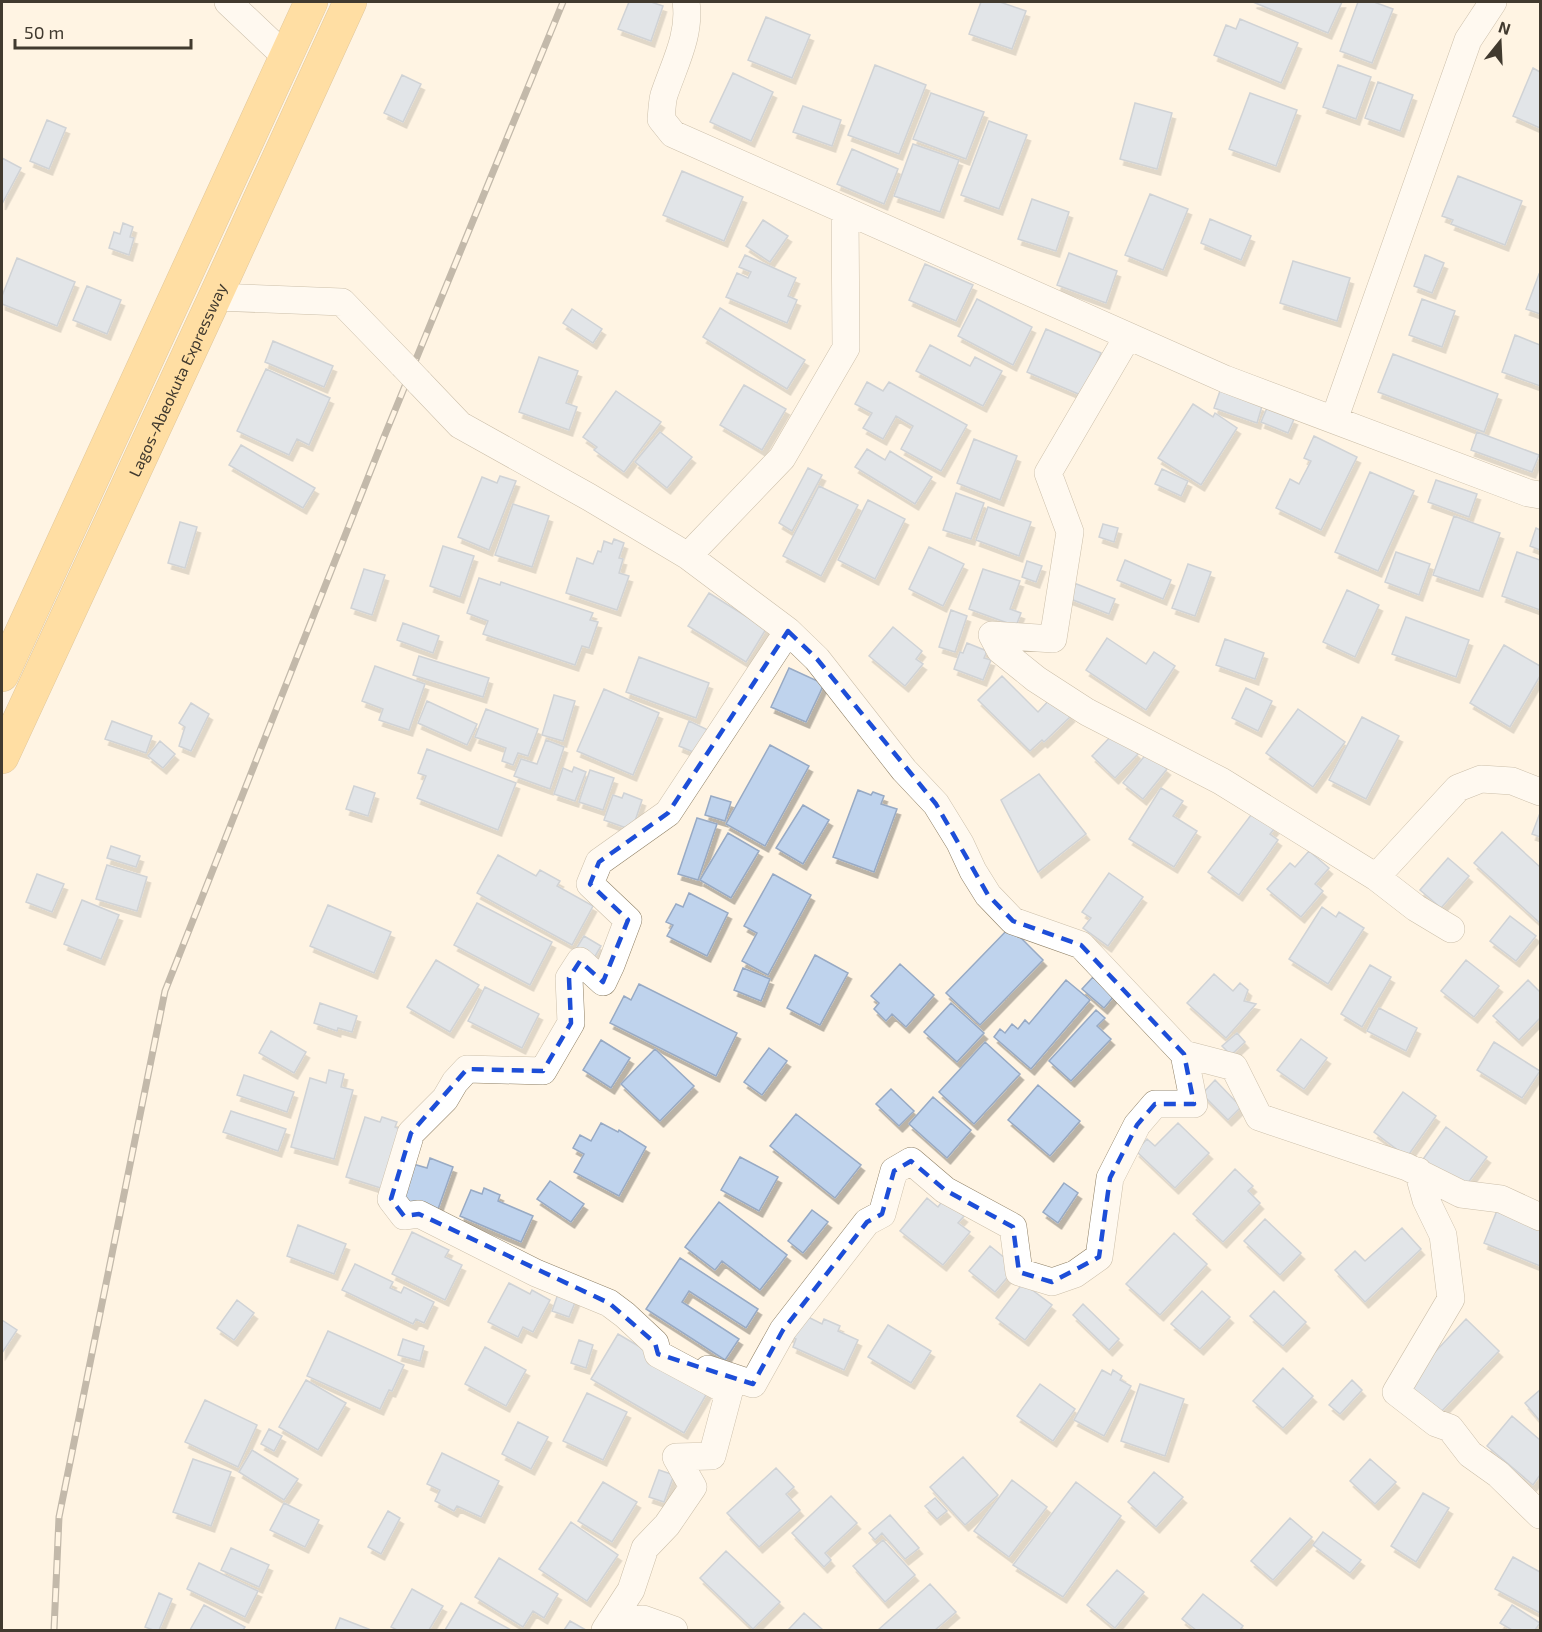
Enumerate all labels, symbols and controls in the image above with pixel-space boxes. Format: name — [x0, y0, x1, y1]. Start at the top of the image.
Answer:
scale bar — [15, 12, 190, 50]
north arrow — [1470, 12, 1530, 72]
text: N — [1496, 16, 1513, 38]
text: 50 m — [24, 21, 64, 43]
street label: Lagos-Abeokuta Expressway — [124, 279, 230, 479]

